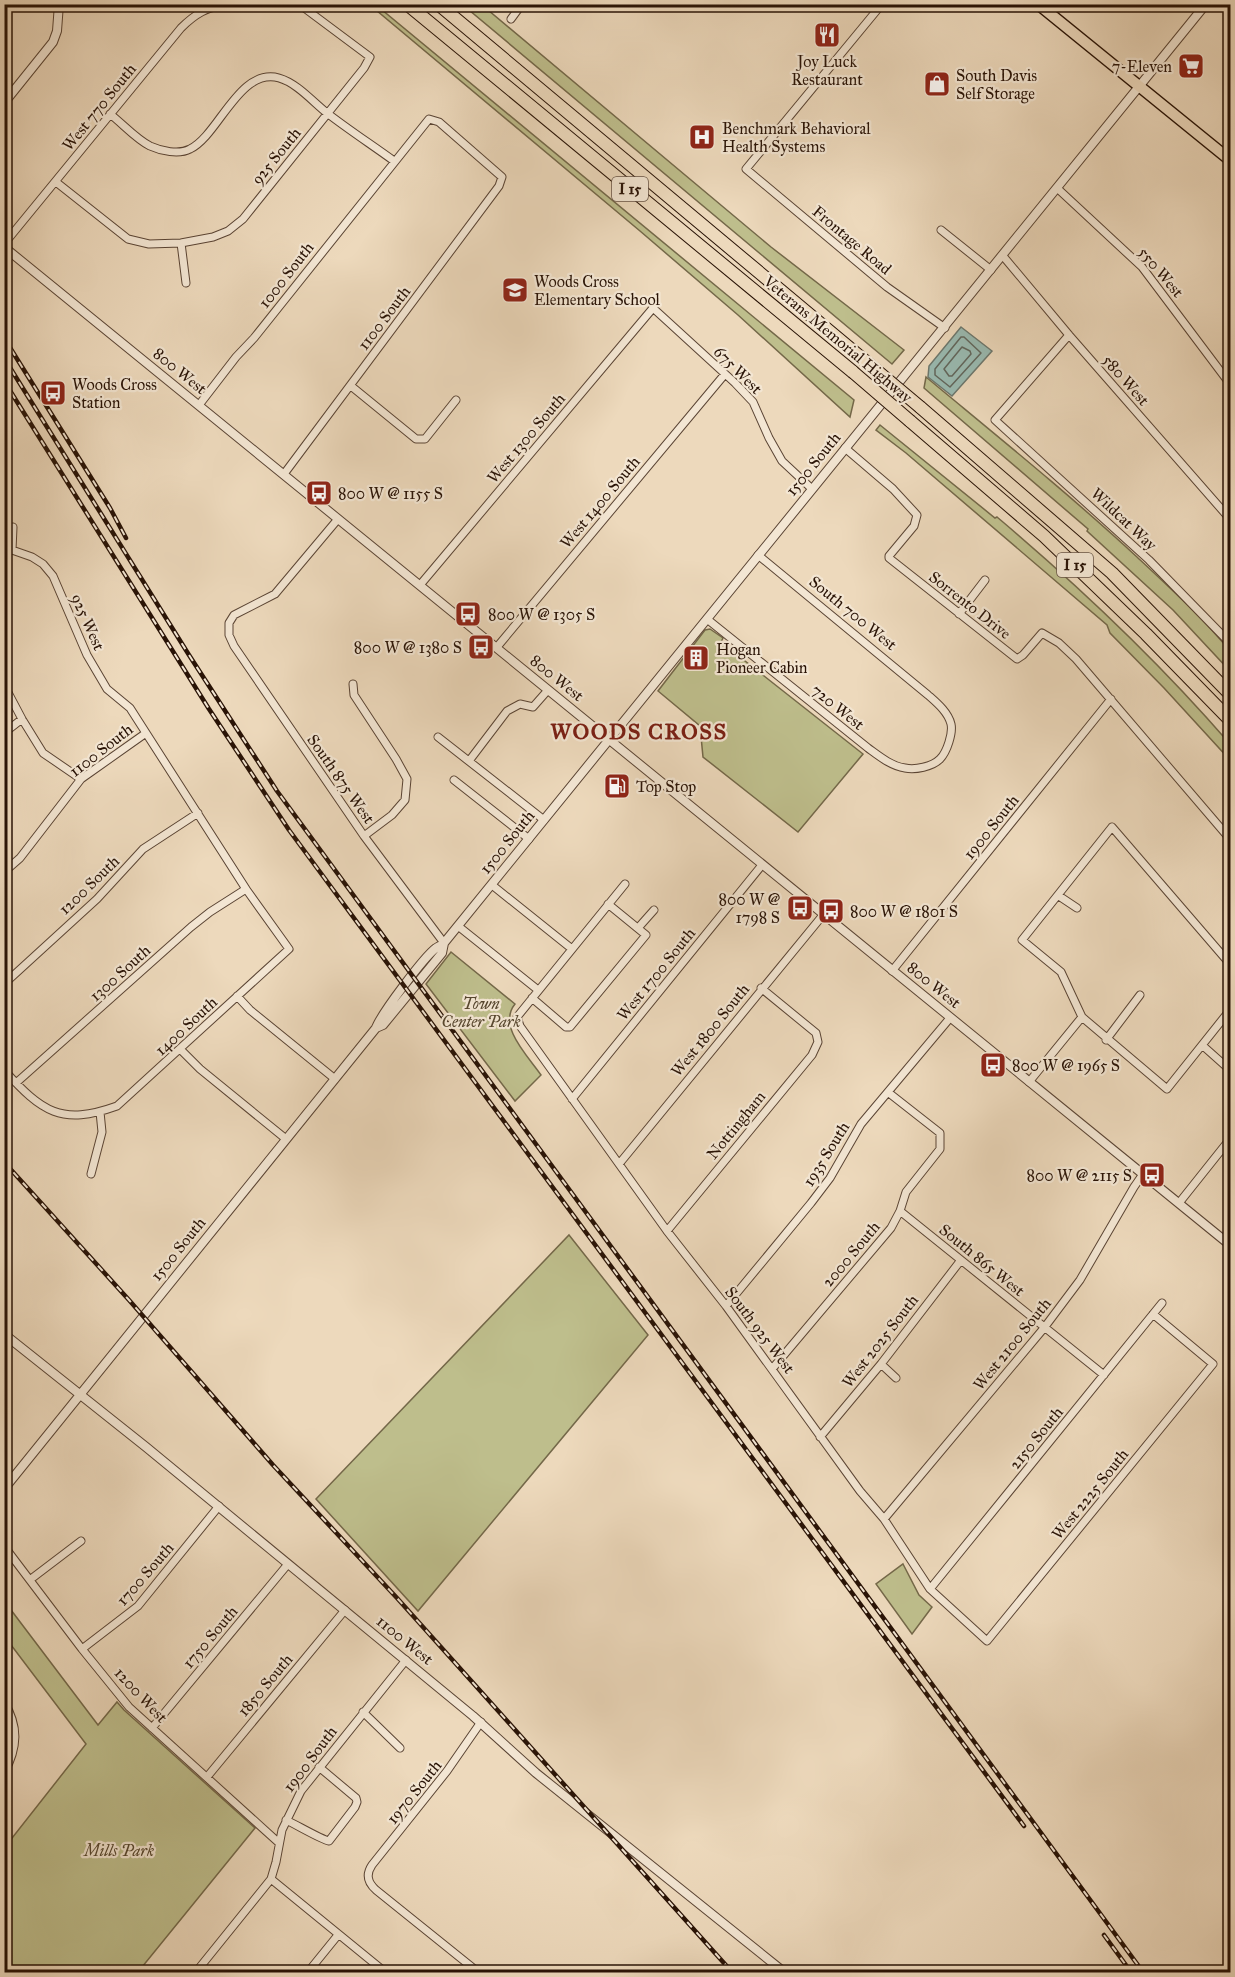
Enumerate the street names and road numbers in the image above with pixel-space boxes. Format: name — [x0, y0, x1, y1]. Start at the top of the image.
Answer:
street label: West 770 South — [58, 60, 140, 154]
street label: 925 South — [247, 124, 305, 188]
road number: I 15 — [612, 177, 648, 201]
street label: Frontage Road — [808, 202, 895, 279]
street label: 1000 South — [254, 238, 318, 312]
street label: 550 West — [1134, 243, 1188, 301]
street label: Veterans Memorial Highway — [758, 271, 917, 408]
street label: 1100 South — [354, 282, 414, 354]
street label: 675 West — [710, 342, 766, 398]
street label: 800 West — [149, 344, 211, 399]
street label: 580 West — [1099, 351, 1154, 410]
street label: West 1300 South — [483, 389, 569, 487]
street label: 1500 South — [782, 428, 844, 500]
street label: West 1400 South — [556, 452, 644, 552]
street label: Wildcat Way — [1087, 484, 1161, 555]
road number: I 15 — [1057, 553, 1093, 577]
street label: Sorrento Drive — [925, 567, 1015, 643]
street label: South 700 West — [805, 572, 901, 654]
street label: 925 West — [67, 591, 109, 654]
street label: 800 West — [526, 651, 588, 706]
street label: 720 West — [808, 680, 868, 734]
street label: 1100 South — [66, 719, 137, 781]
street label: South 875 West — [303, 731, 379, 828]
street label: 1900 South — [959, 791, 1023, 863]
street label: 1500 South — [476, 806, 538, 878]
street label: 1200 South — [55, 851, 123, 918]
street label: West 1700 South — [613, 924, 699, 1024]
street label: 1300 South — [86, 941, 154, 1005]
street label: 800 West — [903, 958, 965, 1013]
street label: West 1800 South — [667, 980, 753, 1080]
street label: 1400 South — [151, 992, 221, 1059]
street label: Nottingham — [703, 1087, 770, 1164]
street label: 1935 South — [799, 1118, 853, 1190]
street label: 1500 South — [147, 1213, 209, 1285]
street label: 2000 South — [818, 1217, 884, 1291]
street label: South 865 West — [936, 1220, 1029, 1300]
street label: South 925 West — [721, 1283, 799, 1377]
street label: West 2025 South — [838, 1291, 922, 1391]
street label: West 2100 South — [969, 1294, 1055, 1394]
street label: 2150 South — [1005, 1403, 1067, 1473]
street label: West 2225 South — [1048, 1445, 1132, 1543]
street label: 1700 South — [112, 1538, 178, 1609]
street label: 1750 South — [178, 1602, 242, 1672]
street label: 1100 West — [373, 1611, 437, 1669]
street label: 1850 South — [233, 1650, 297, 1720]
street label: 1200 West — [111, 1663, 172, 1727]
street label: 1900 South — [279, 1722, 341, 1796]
street label: 1970 South — [383, 1756, 446, 1828]

